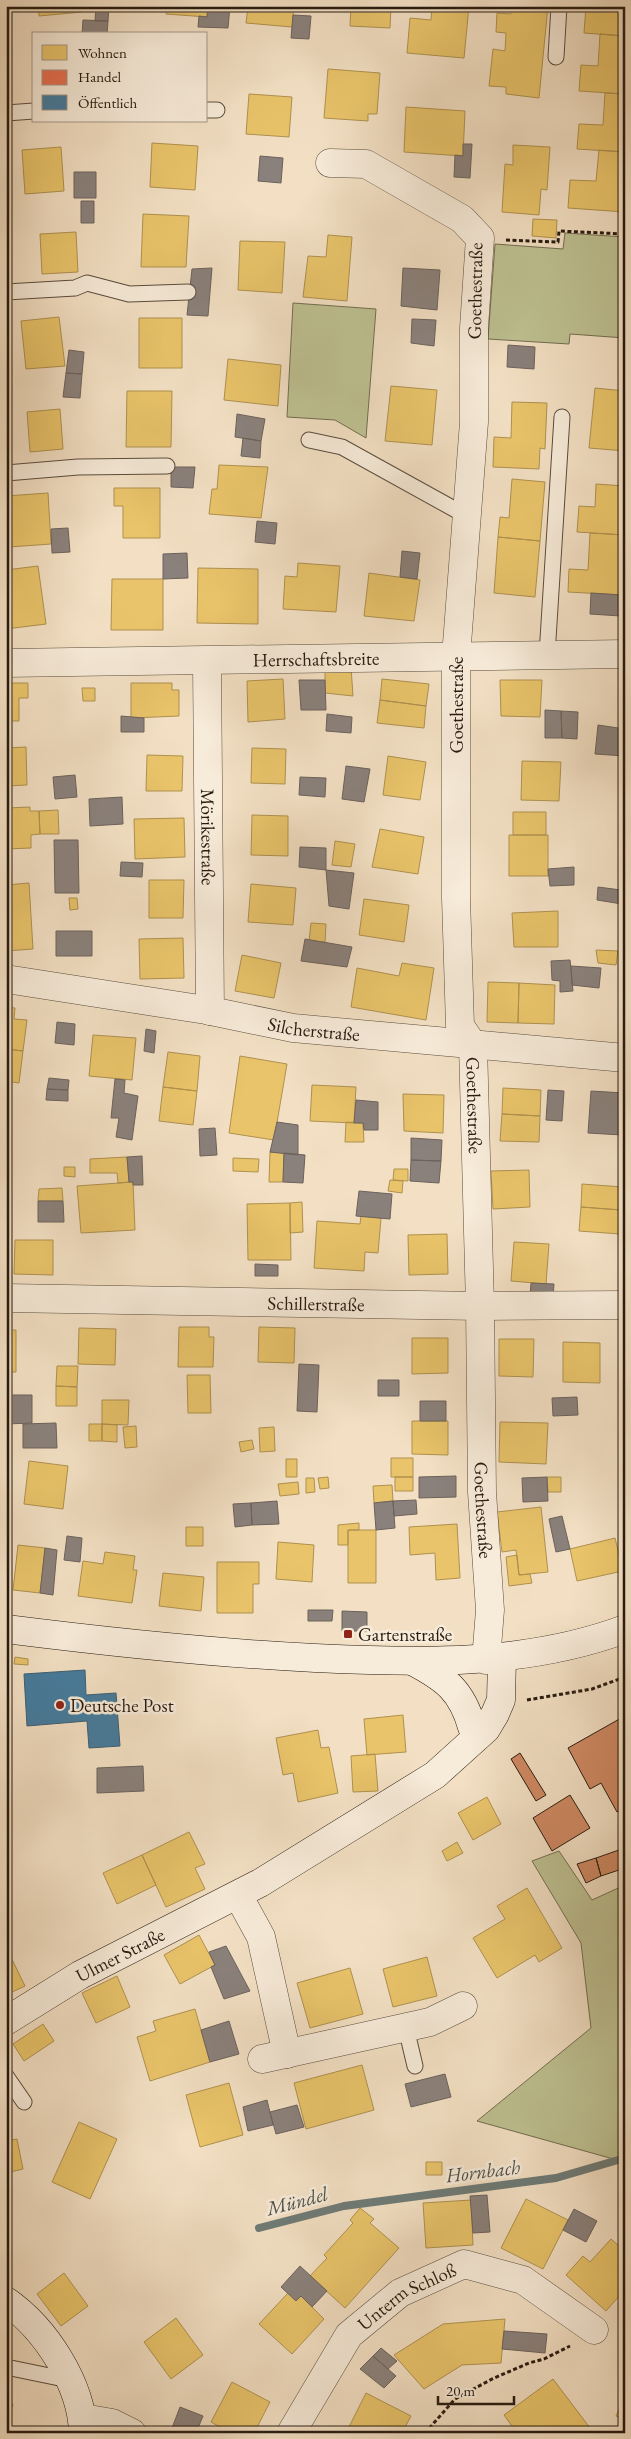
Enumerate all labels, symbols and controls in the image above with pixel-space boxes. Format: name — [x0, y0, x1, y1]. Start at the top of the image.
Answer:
legend — [32, 32, 208, 122]
text: Wohnen — [78, 43, 127, 62]
text: Handel — [78, 67, 121, 86]
text: Öffentlich — [78, 93, 138, 112]
street label: Goethestraße — [462, 242, 488, 340]
street label: Herrschaftsbreite — [253, 645, 379, 672]
street label: Goethestraße — [444, 657, 469, 753]
street label: Mörikestraße — [196, 789, 221, 885]
street label: Silcherstraße — [266, 1011, 361, 1046]
street label: Goethestraße — [461, 1056, 488, 1154]
street label: Schillerstraße — [267, 1290, 365, 1317]
street label: Goethestraße — [469, 1461, 499, 1559]
place label: Gartenstraße — [358, 1622, 452, 1647]
marker: Gartenstraße — [342, 1628, 354, 1640]
place label: Deutsche Post — [70, 1693, 174, 1718]
marker: Deutsche Post — [54, 1699, 66, 1711]
street label: Ulmer Straße — [71, 1921, 169, 1988]
water label: Hornbach — [443, 2154, 522, 2189]
water label: Mündel — [262, 2180, 332, 2222]
street label: Unterm Schloß — [352, 2257, 460, 2336]
scale bar — [438, 2374, 515, 2406]
text: 20 m — [446, 2381, 475, 2400]

